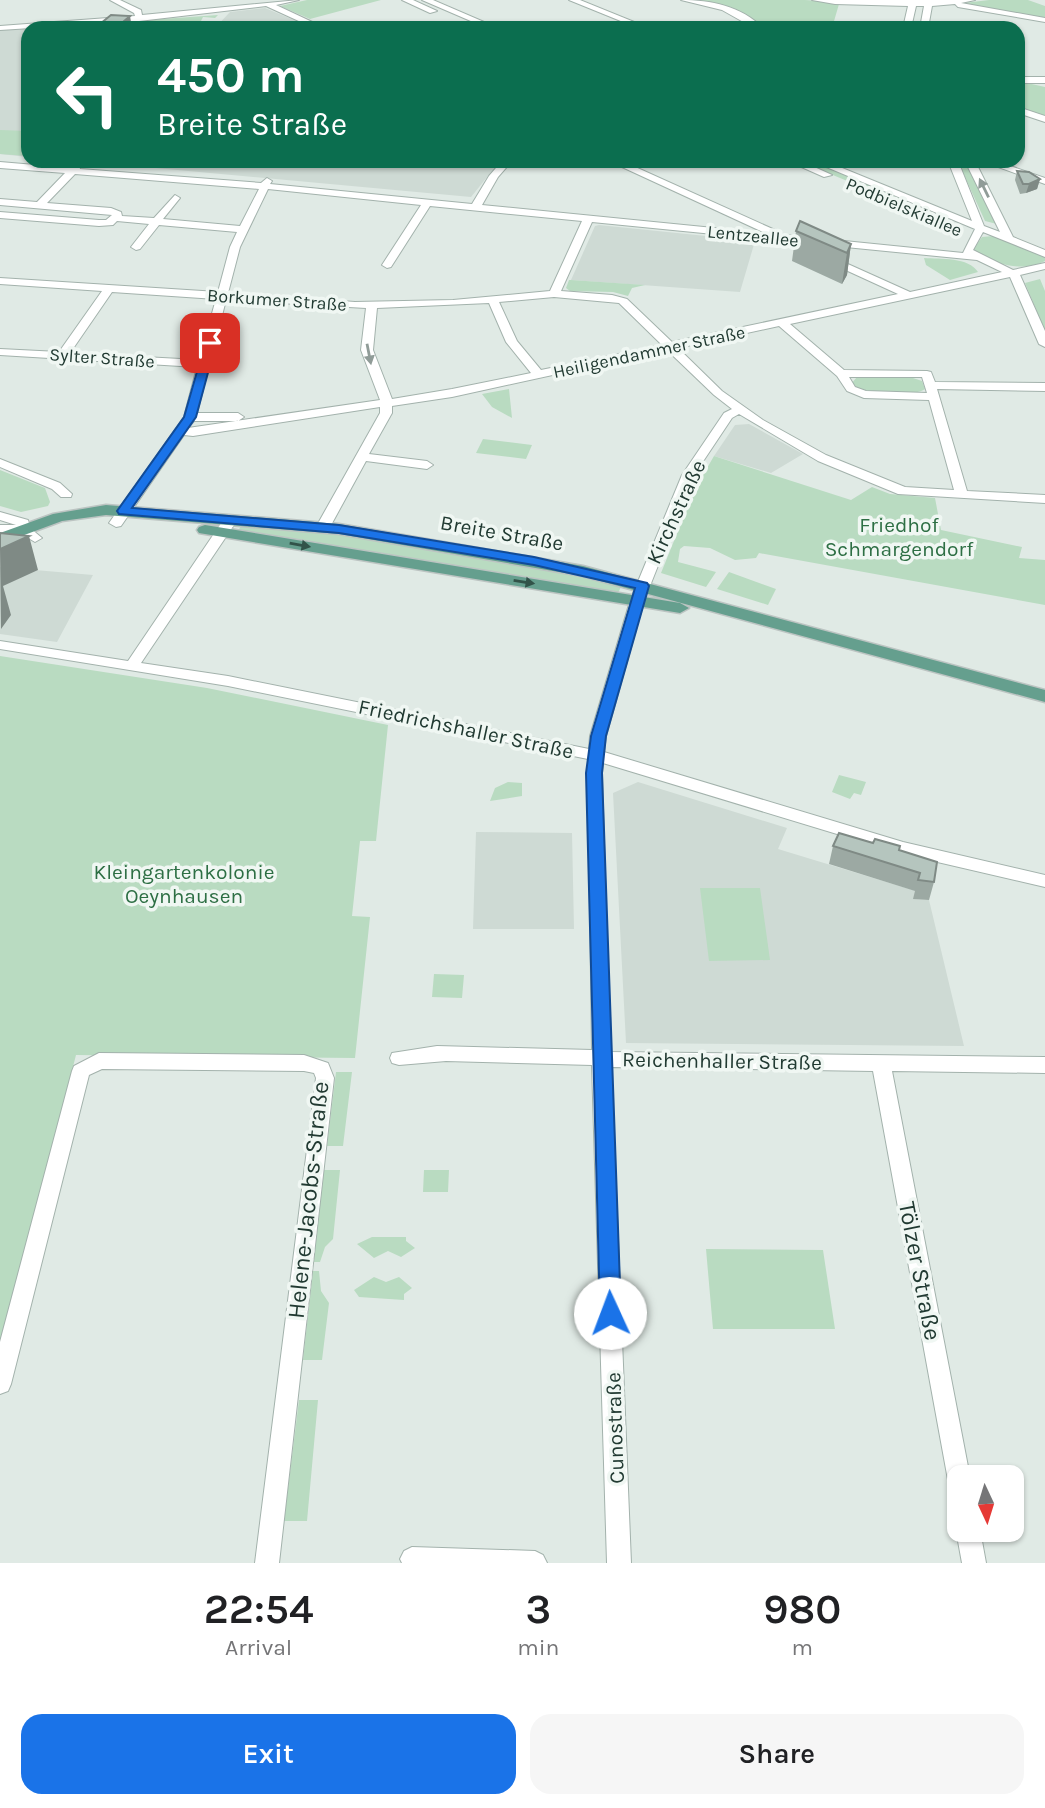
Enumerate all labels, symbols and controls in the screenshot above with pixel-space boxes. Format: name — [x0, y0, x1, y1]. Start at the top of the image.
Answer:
text: 450 m — [157, 47, 305, 104]
icon: left — [42, 49, 133, 140]
text: Breite Straße — [157, 106, 347, 143]
street label: Podbielskiallee — [843, 173, 965, 241]
one-way arrow — [978, 178, 990, 198]
street label: Lentzeallee — [706, 220, 800, 252]
street label: Borkumer Straße — [207, 284, 347, 316]
pin — [180, 313, 240, 373]
street label: Heiligendammer Straße — [551, 321, 747, 383]
icon: arrive — [191, 324, 229, 362]
street label: Sylter Straße — [49, 343, 155, 373]
one-way arrow — [364, 343, 375, 365]
street label: Kirchstraße — [641, 456, 711, 568]
street label: Breite Straße — [438, 510, 566, 556]
park label: Friedhof Schmargendorf — [825, 513, 974, 561]
one-way arrow — [289, 540, 311, 551]
one-way arrow — [514, 577, 536, 588]
street label: Friedrichshaller Straße — [356, 694, 576, 764]
park label: Kleingartenkolonie Oeynhausen — [93, 860, 275, 908]
street label: Reichenhaller Straße — [622, 1047, 822, 1075]
street label: Helene-Jacobs-Straße — [282, 1080, 334, 1320]
street label: Tölzer Straße — [893, 1199, 947, 1343]
position arrow — [573, 1276, 647, 1350]
street label: Cunostraße — [601, 1372, 629, 1484]
north arrow — [947, 1465, 1024, 1542]
map controls — [947, 1465, 1024, 1542]
text: 22:54 — [204, 1584, 314, 1634]
text: 3 — [525, 1584, 551, 1634]
text: 980 — [763, 1584, 841, 1634]
text: Arrival — [225, 1634, 292, 1661]
text: min — [517, 1634, 560, 1661]
text: m — [791, 1634, 813, 1661]
button: Exit — [21, 1714, 516, 1794]
button: Share — [530, 1714, 1024, 1794]

